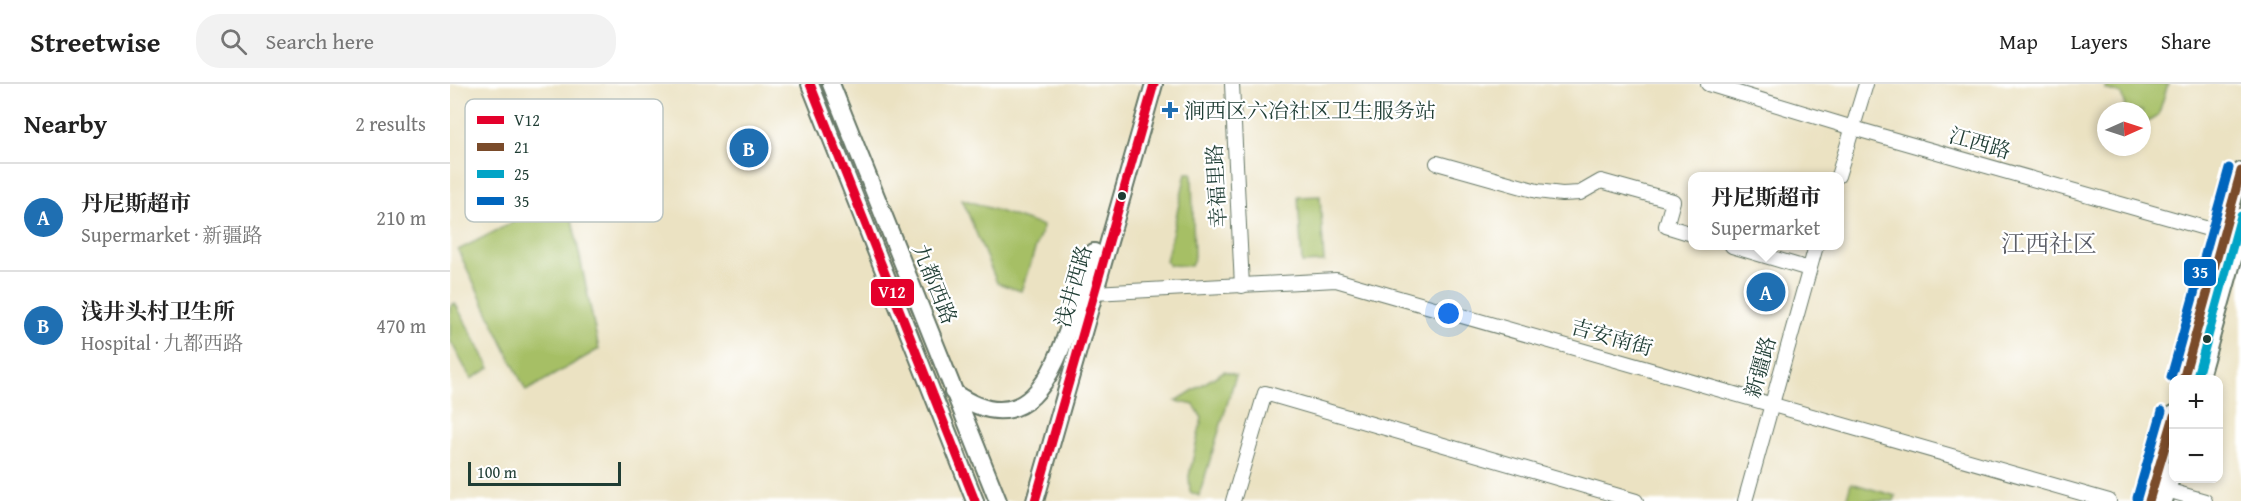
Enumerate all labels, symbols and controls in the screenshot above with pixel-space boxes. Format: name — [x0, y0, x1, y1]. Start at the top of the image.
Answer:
search box — [196, 14, 616, 68]
text: Streetwise — [30, 21, 160, 62]
icon: search — [217, 25, 250, 58]
text: Search here — [265, 25, 374, 57]
text: Map — [1999, 26, 2038, 57]
text: Layers — [2071, 26, 2128, 57]
text: Share — [2161, 26, 2211, 57]
place label: 涧西区六冶社区卫生服务站 — [1184, 95, 1436, 126]
legend — [465, 99, 663, 222]
marker: 涧西区六冶社区卫生服务站 — [1161, 101, 1179, 119]
north arrow — [2097, 102, 2151, 156]
text: Nearby — [24, 104, 107, 143]
text: V12 — [514, 108, 540, 132]
text: 2 results — [355, 109, 426, 138]
street label: 江西路 — [1945, 119, 2015, 167]
pin: B — [730, 126, 768, 170]
text: 21 — [514, 135, 529, 159]
street label: 幸福里路 — [1198, 143, 1234, 229]
text: 25 — [514, 162, 529, 186]
popup — [1688, 172, 1844, 250]
text: 丹尼斯超市 — [1711, 181, 1821, 213]
text: 丹尼斯超市 — [81, 187, 191, 219]
text: 35 — [514, 189, 529, 213]
unlabelled marker — [1116, 190, 1128, 202]
text: A — [37, 203, 50, 232]
text: 210 m — [376, 203, 426, 232]
text: Supermarket — [1711, 213, 1820, 242]
text: Supermarket · 新疆路 — [81, 220, 262, 249]
district label: 江西社区 — [2001, 226, 2097, 261]
street label: 九都西路 — [905, 239, 965, 329]
street label: 浅井西路 — [1047, 241, 1099, 331]
line badge: 35 — [2183, 258, 2217, 287]
text: 35 — [2192, 260, 2208, 284]
pin: A — [1746, 270, 1786, 314]
line badge: V12 — [870, 278, 915, 307]
text: V12 — [878, 280, 906, 304]
text: 浅井头村卫生所 — [81, 295, 235, 327]
your location — [1434, 299, 1463, 328]
text: B — [37, 311, 50, 340]
text: 470 m — [376, 311, 426, 340]
street label: 吉安南街 — [1567, 311, 1657, 363]
text: Hospital · 九都西路 — [81, 328, 243, 357]
street label: 新疆路 — [1736, 332, 1784, 402]
unlabelled marker — [2201, 333, 2213, 345]
map controls — [2169, 375, 2223, 483]
button: + — [2169, 375, 2223, 429]
button: − — [2169, 429, 2223, 483]
scale bar — [468, 459, 621, 486]
text: 100 m — [477, 460, 517, 484]

